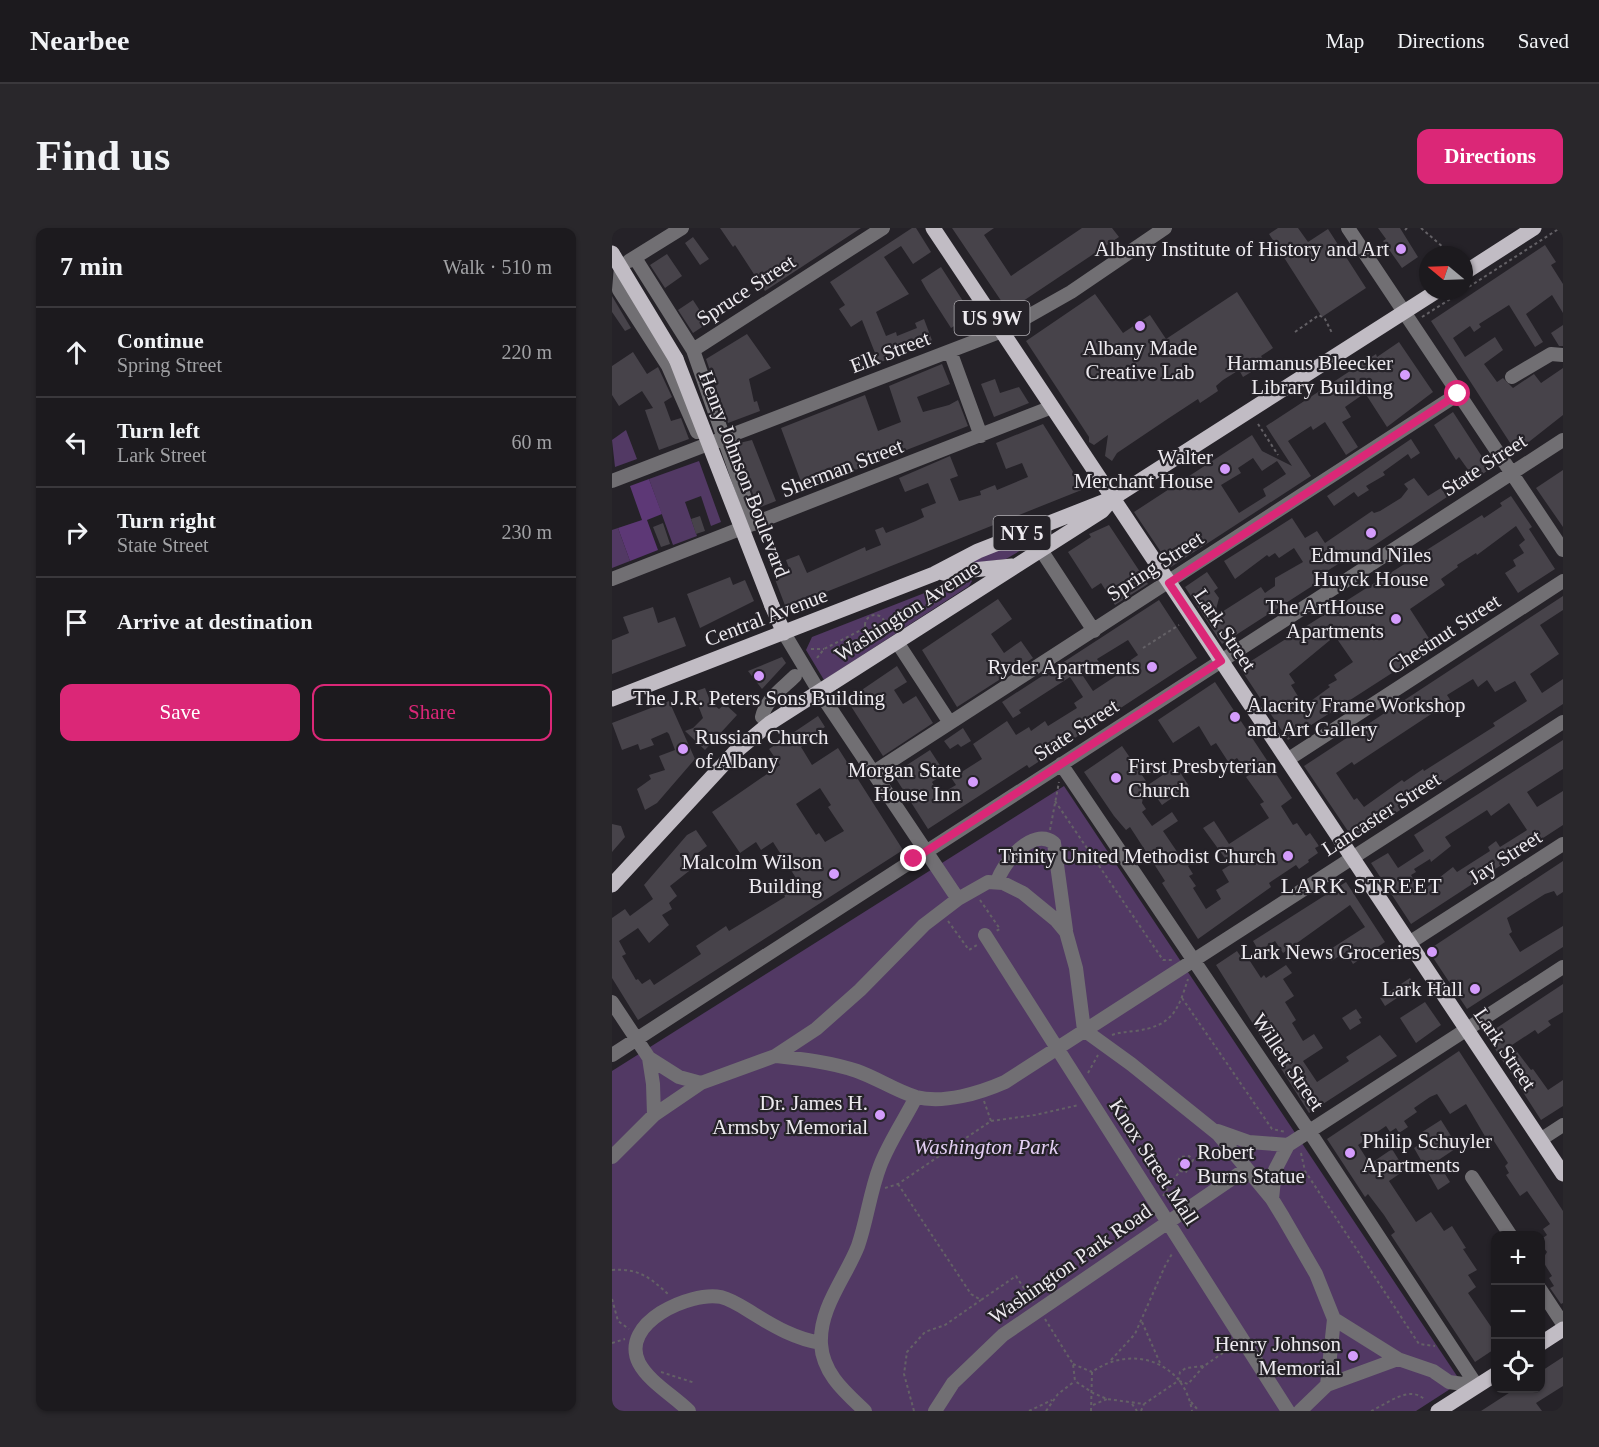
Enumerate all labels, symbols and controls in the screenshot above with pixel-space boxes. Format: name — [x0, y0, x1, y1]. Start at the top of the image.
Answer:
text: Nearbee — [30, 25, 130, 56]
text: Map — [1326, 29, 1364, 53]
text: Directions — [1397, 29, 1485, 53]
text: Saved — [1518, 29, 1569, 53]
button: Directions — [1417, 129, 1563, 184]
text: Find us — [36, 133, 170, 179]
place label: Albany Institute of History and Art — [1094, 237, 1389, 261]
marker: Albany Institute of History and Art — [1394, 242, 1408, 256]
north arrow — [1419, 246, 1473, 300]
street label: Spruce Street — [692, 249, 800, 331]
text: 7 min — [60, 252, 123, 281]
text: Walk · 510 m — [443, 256, 552, 278]
road number: US 9W — [954, 301, 1030, 335]
marker: Albany Made Creative Lab — [1133, 319, 1147, 333]
street label: Elk Street — [847, 326, 933, 378]
text: Continue — [117, 328, 204, 353]
icon: ahead — [60, 336, 93, 369]
place label: Albany Made Creative Lab — [1083, 336, 1197, 384]
text: 220 m — [501, 341, 552, 363]
place label: Harmanus Bleecker Library Building — [1227, 351, 1393, 399]
text: Spring Street — [117, 354, 222, 376]
street label: Henry Johnson Boulevard — [693, 367, 795, 581]
marker: Harmanus Bleecker Library Building — [1398, 368, 1412, 382]
route start — [1444, 380, 1470, 406]
text: Turn left — [117, 418, 200, 443]
icon: left — [60, 426, 93, 459]
street label: State Street — [1437, 429, 1531, 501]
text: 60 m — [511, 431, 552, 453]
street label: Sherman Street — [778, 434, 907, 502]
text: Lark Street — [117, 444, 206, 466]
place label: Walter Merchant House — [1074, 445, 1213, 493]
marker: Walter Merchant House — [1218, 462, 1232, 476]
text: Turn right — [117, 508, 216, 533]
icon: right — [60, 516, 93, 549]
road number: NY 5 — [994, 516, 1050, 550]
text: 230 m — [501, 521, 552, 543]
street label: Spring Street — [1102, 526, 1208, 606]
marker: Edmund Niles Huyck House — [1364, 526, 1378, 540]
text: State Street — [117, 534, 209, 556]
place label: Edmund Niles Huyck House — [1311, 543, 1431, 591]
street label: Washington Avenue — [830, 555, 984, 667]
street label: Central Avenue — [701, 583, 831, 651]
street label: Lark Street — [1189, 584, 1261, 676]
street label: Chestnut Street — [1383, 589, 1505, 679]
place label: The ArtHouse Apartments — [1266, 595, 1384, 643]
icon: arrive — [60, 606, 93, 639]
text: Arrive at destination — [117, 609, 313, 634]
marker: The ArtHouse Apartments — [1389, 612, 1403, 626]
place label: Ryder Apartments — [987, 655, 1140, 679]
marker: Ryder Apartments — [1145, 660, 1159, 674]
marker: The J.R. Peters Sons Building — [752, 669, 766, 683]
button: Save — [60, 684, 300, 741]
button: Share — [312, 684, 552, 741]
place label: The J.R. Peters Sons Building — [633, 686, 886, 710]
place label: Alacrity Frame Workshop and Art Gallery — [1247, 693, 1465, 741]
street label: State Street — [1029, 694, 1123, 766]
marker: Alacrity Frame Workshop and Art Gallery — [1228, 710, 1242, 724]
place label: Russian Church of Albany — [695, 725, 829, 773]
marker: Russian Church of Albany — [676, 742, 690, 756]
place label: First Presbyterian Church — [1128, 754, 1277, 802]
place label: Morgan State House Inn — [848, 758, 961, 806]
street label: Lancaster Street — [1318, 767, 1445, 861]
marker: First Presbyterian Church — [1109, 771, 1123, 785]
marker: Morgan State House Inn — [966, 775, 980, 789]
street label: Jay Street — [1464, 824, 1546, 889]
place label: Trinity United Methodist Church — [999, 844, 1276, 868]
route end — [900, 845, 926, 871]
marker: Trinity United Methodist Church — [1281, 849, 1295, 863]
place label: Malcolm Wilson Building — [681, 850, 822, 898]
marker: Malcolm Wilson Building — [827, 867, 841, 881]
district label: LARK STREET — [1281, 873, 1443, 898]
place label: Lark News Groceries — [1240, 940, 1420, 964]
marker: Lark News Groceries — [1425, 945, 1439, 959]
place label: Lark Hall — [1382, 977, 1463, 1001]
marker: Lark Hall — [1468, 982, 1482, 996]
street label: Lark Street — [1469, 1003, 1541, 1095]
street label: Willett Street — [1247, 1009, 1329, 1115]
place label: Dr. James H. Armsby Memorial — [712, 1091, 868, 1139]
street label: Knox Street Mall — [1104, 1094, 1204, 1230]
marker: Dr. James H. Armsby Memorial — [873, 1108, 887, 1122]
place label: Philip Schuyler Apartments — [1362, 1129, 1492, 1177]
park label: Washington Park — [914, 1135, 1059, 1159]
place label: Robert Burns Statue — [1197, 1140, 1305, 1188]
marker: Philip Schuyler Apartments — [1343, 1146, 1357, 1160]
marker: Robert Burns Statue — [1178, 1157, 1192, 1171]
street label: Washington Park Road — [984, 1198, 1156, 1329]
map controls — [1491, 1231, 1545, 1393]
button: + — [1491, 1231, 1545, 1285]
button: − — [1491, 1285, 1545, 1339]
place label: Henry Johnson Memorial — [1214, 1332, 1341, 1380]
button: locate — [1491, 1339, 1545, 1393]
marker: Henry Johnson Memorial — [1346, 1349, 1360, 1363]

